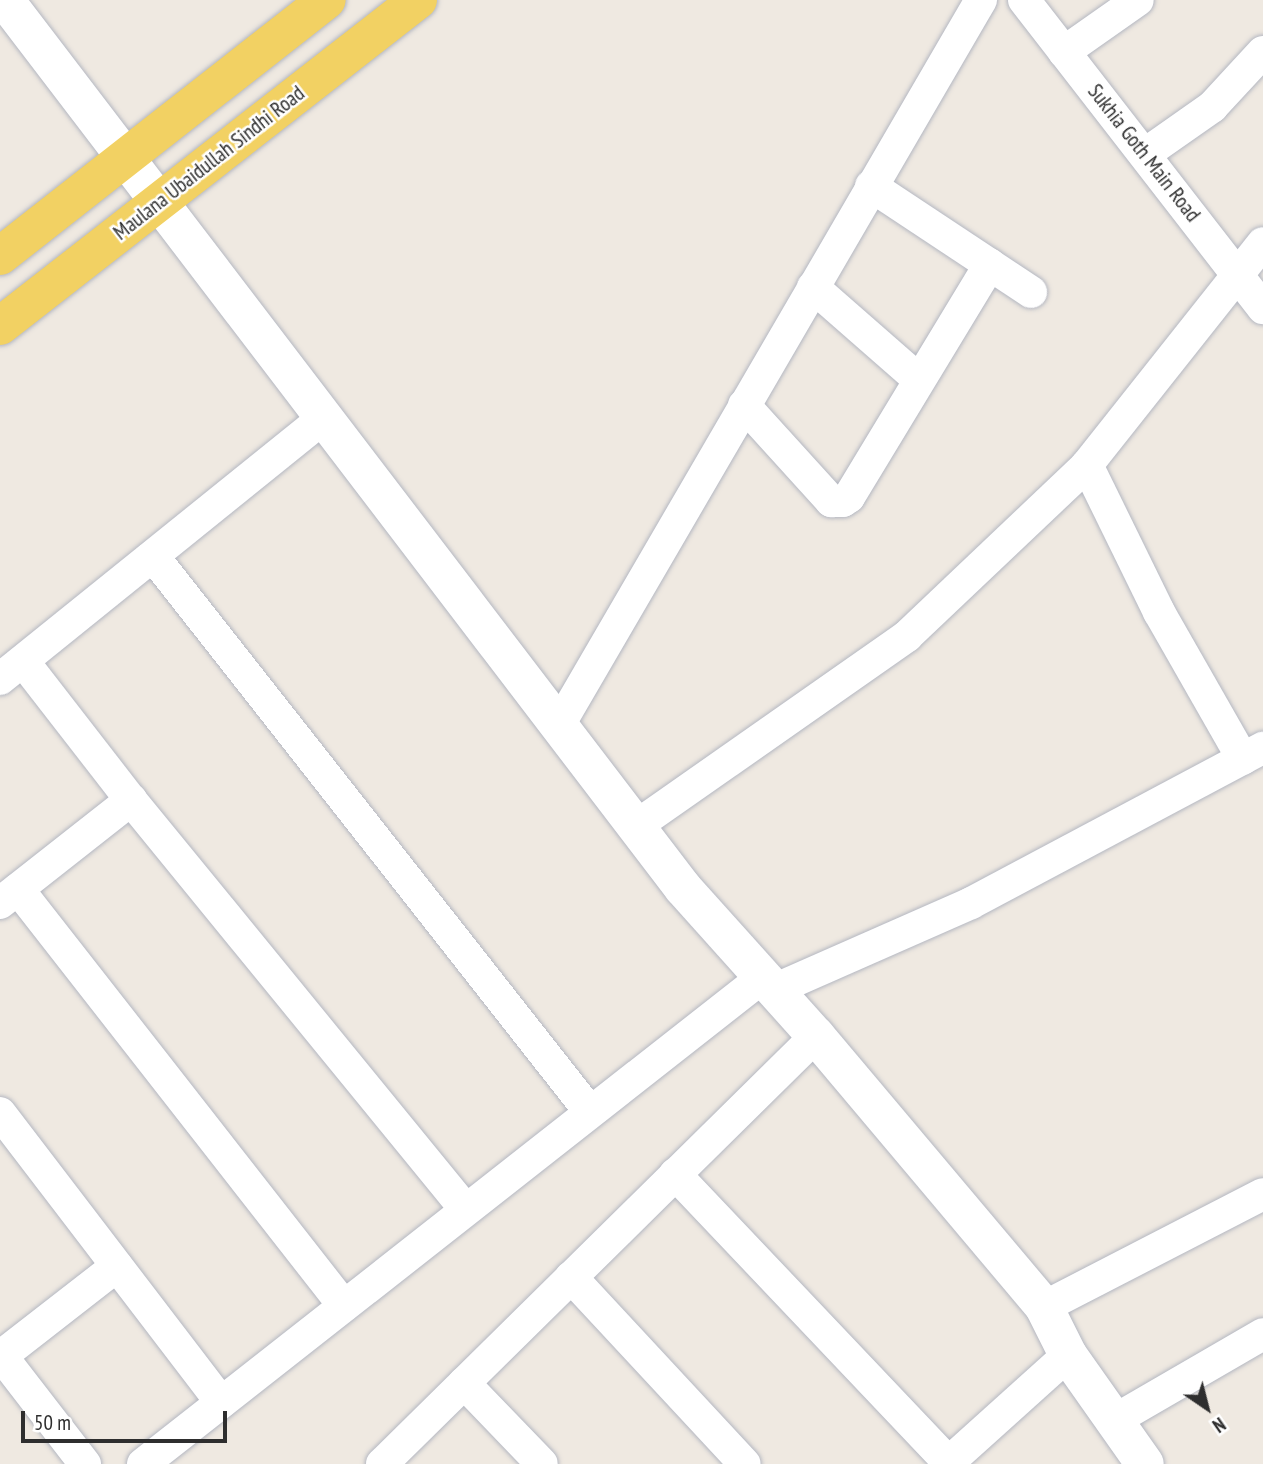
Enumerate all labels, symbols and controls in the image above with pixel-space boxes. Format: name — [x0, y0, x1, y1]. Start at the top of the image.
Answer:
street label: Sukhia Goth Main Road — [1082, 79, 1206, 227]
street label: Maulana Ubaidullah Sindhi Road — [109, 81, 309, 245]
north arrow — [1172, 1373, 1242, 1443]
scale bar — [24, 1398, 231, 1442]
text: 50 m — [34, 1409, 71, 1436]
text: N — [1208, 1412, 1230, 1438]

